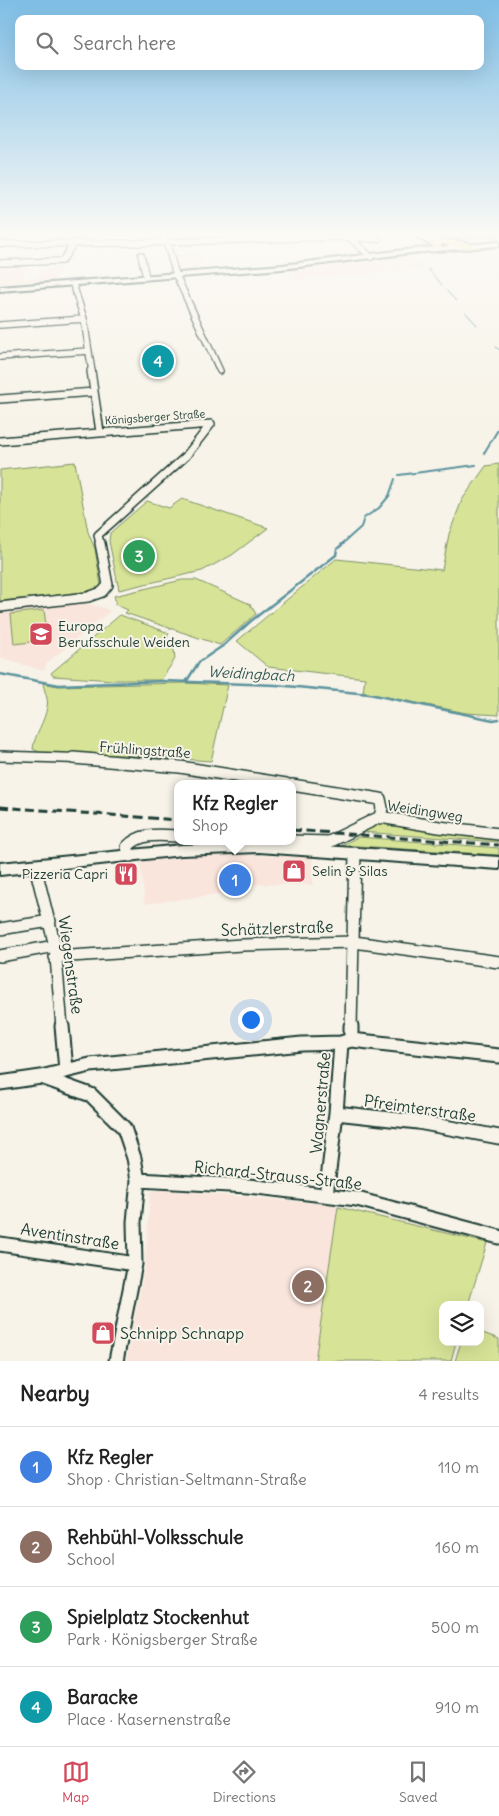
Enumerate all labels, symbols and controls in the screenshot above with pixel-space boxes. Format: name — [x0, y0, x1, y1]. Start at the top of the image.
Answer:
search box — [15, 15, 484, 70]
icon: search — [33, 29, 61, 57]
text: Search here — [73, 31, 176, 55]
pin: 4 — [142, 342, 174, 380]
street label: Königsberger Straße — [104, 407, 206, 427]
pin: 3 — [123, 537, 155, 575]
place label: Europa Berufsschule Weiden — [58, 617, 190, 651]
school or university icon: Europa Berufsschule Weiden — [28, 621, 54, 647]
water label: Weidingbach — [207, 662, 295, 685]
street label: Frühlingstraße — [99, 738, 191, 762]
popup — [174, 780, 296, 845]
text: Kfz Regler — [192, 791, 278, 815]
street label: Weidingweg — [386, 796, 464, 826]
text: Shop — [192, 815, 228, 835]
shop icon: Selin & Silas — [281, 858, 307, 884]
restaurant icon: Pizzeria Capri — [113, 861, 139, 887]
pin: 1 — [219, 861, 251, 899]
place label: Selin & Silas — [312, 862, 388, 880]
place label: Pizzeria Capri — [22, 865, 108, 883]
street label: Wiegenstraße — [54, 915, 88, 1015]
street label: Schätzlerstraße — [220, 916, 334, 940]
your location — [238, 1007, 264, 1033]
street label: Wagnerstraße — [306, 1051, 334, 1155]
street label: Pfreimterstraße — [363, 1090, 477, 1126]
street label: Richard-Strauss-Straße — [193, 1156, 363, 1194]
street label: Aventinstraße — [19, 1218, 121, 1254]
pin: 2 — [292, 1267, 324, 1305]
map controls — [439, 1301, 484, 1346]
button: layers — [439, 1301, 484, 1346]
shop icon: Schnipp Schnapp — [90, 1320, 116, 1346]
place label: Schnipp Schnapp — [120, 1323, 244, 1343]
text: Nearby — [20, 1380, 90, 1407]
text: 4 results — [418, 1384, 479, 1404]
text: Kfz Regler — [67, 1445, 153, 1469]
text: 1 — [33, 1457, 39, 1477]
text: 110 m — [438, 1457, 479, 1477]
text: Shop · Christian-Seltmann-Straße — [67, 1469, 307, 1489]
text: Rehbühl-Volksschule — [67, 1525, 243, 1549]
text: 2 — [32, 1537, 40, 1557]
text: 160 m — [435, 1537, 479, 1557]
text: School — [67, 1549, 115, 1569]
text: Spielplatz Stockenhut — [67, 1605, 249, 1629]
text: 3 — [31, 1617, 41, 1637]
text: 500 m — [431, 1617, 479, 1637]
text: Park · Königsberger Straße — [67, 1629, 258, 1649]
text: Baracke — [67, 1685, 138, 1709]
text: 4 — [31, 1697, 41, 1717]
text: 910 m — [435, 1697, 479, 1717]
text: Place · Kasernenstraße — [67, 1709, 231, 1729]
tab: Map — [62, 1758, 90, 1806]
tab: Directions — [213, 1758, 276, 1806]
tab: Saved — [399, 1758, 437, 1806]

